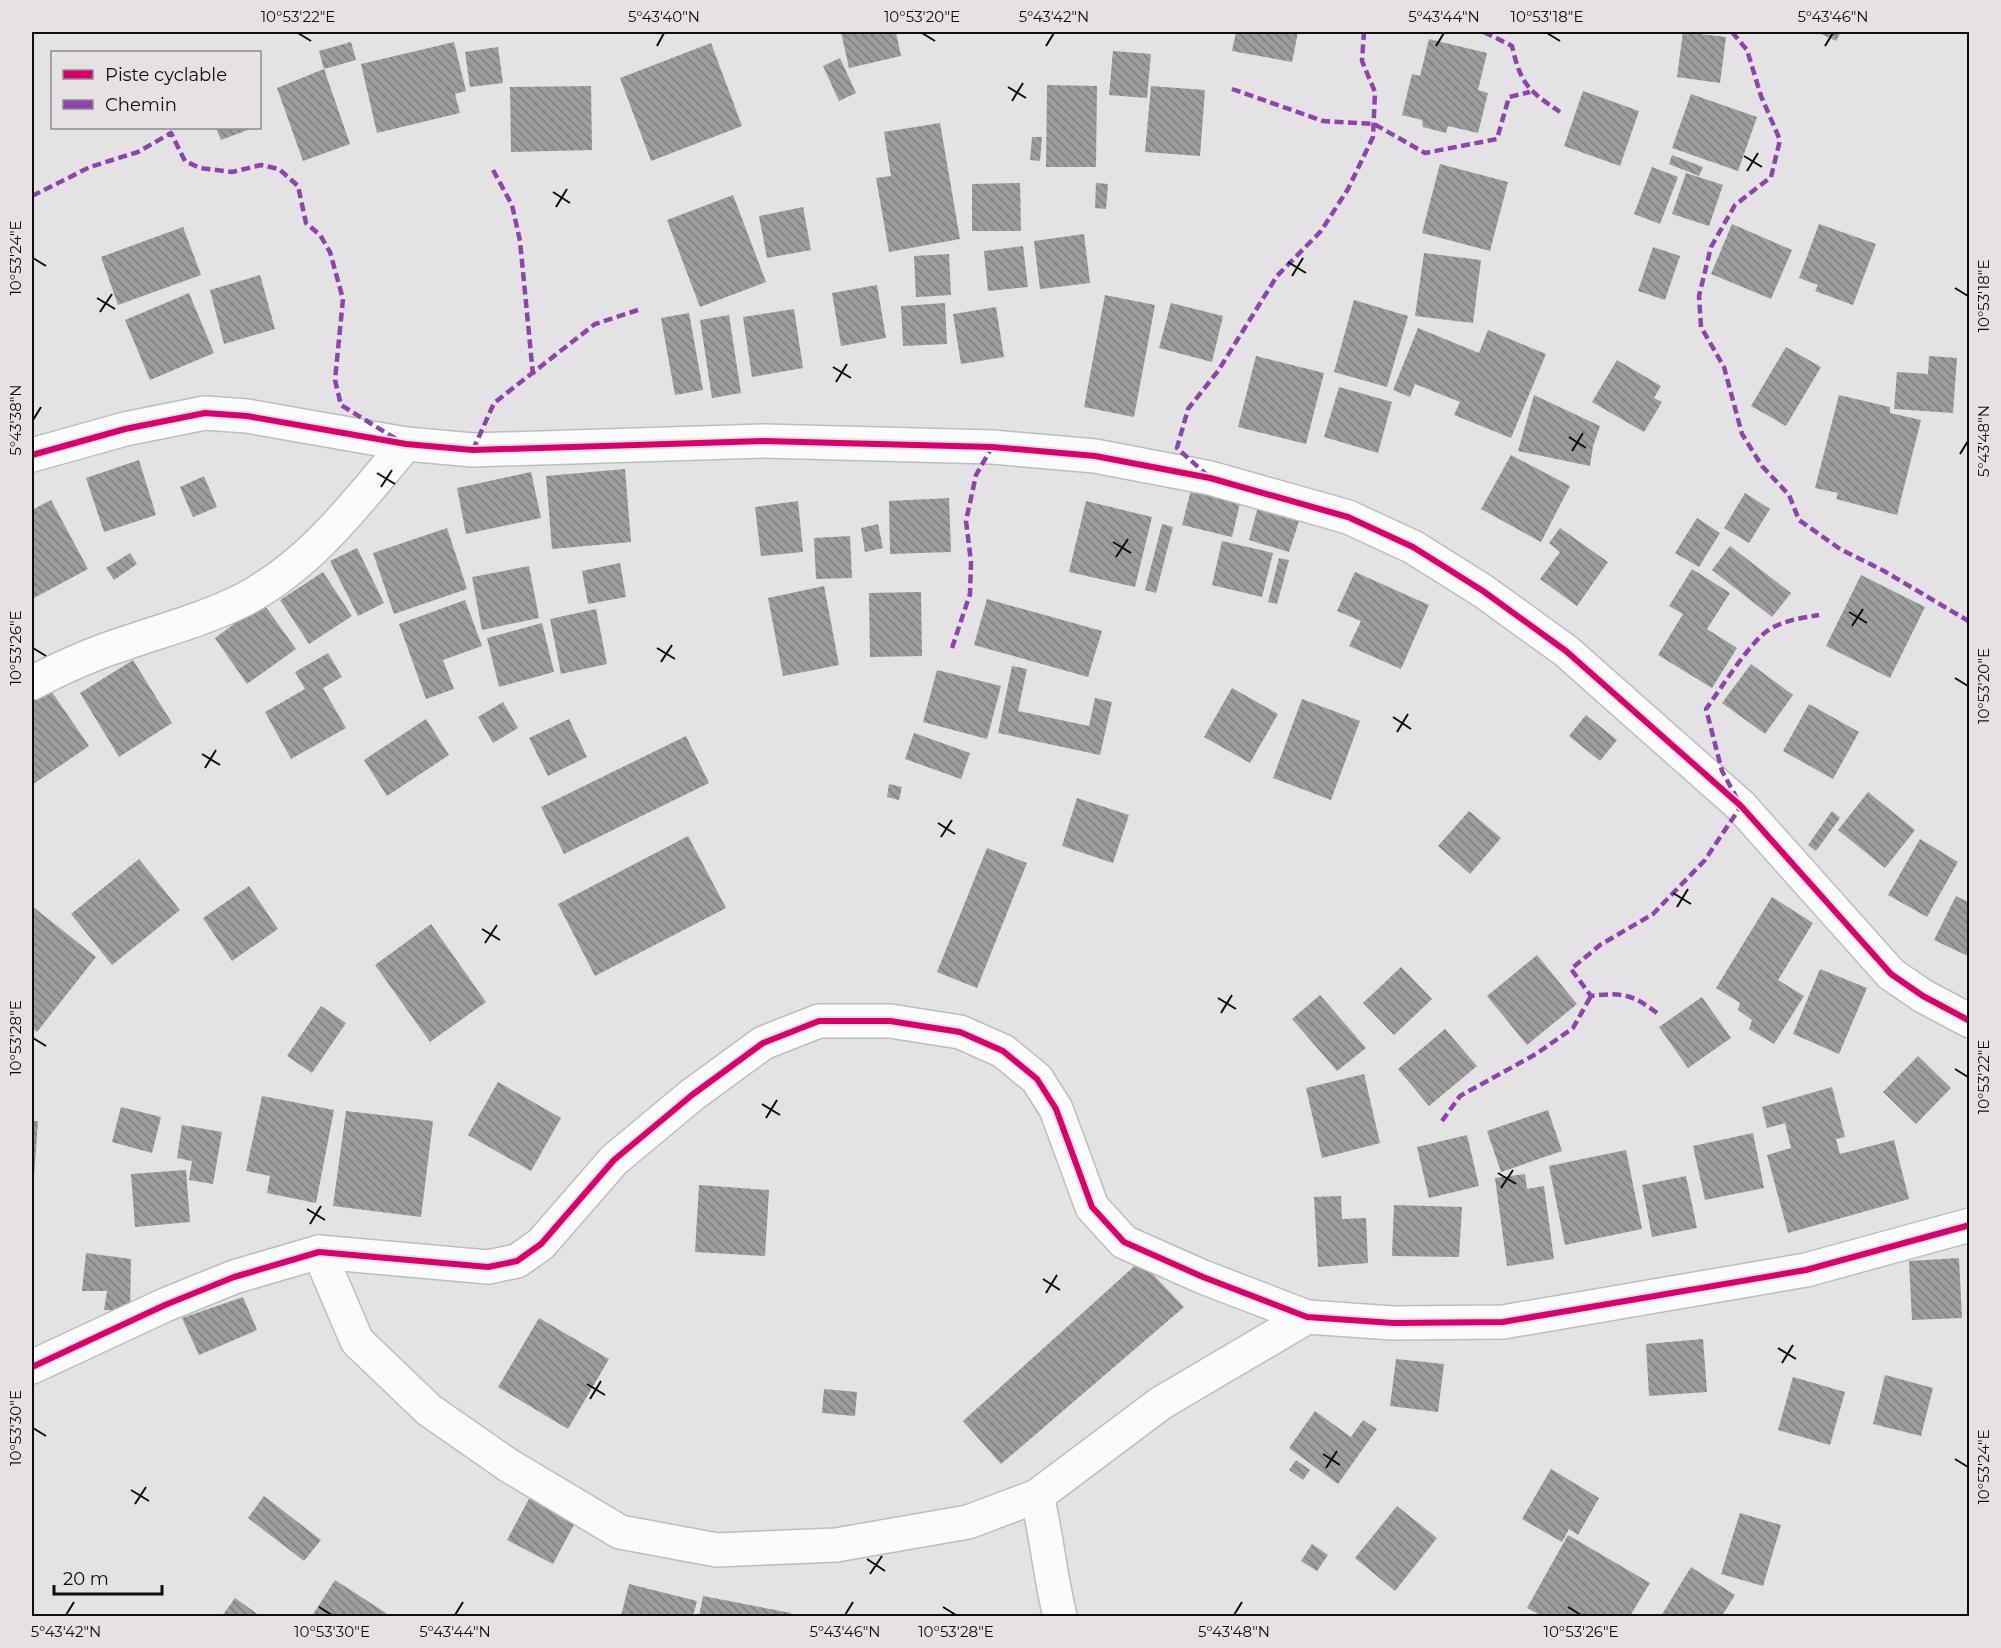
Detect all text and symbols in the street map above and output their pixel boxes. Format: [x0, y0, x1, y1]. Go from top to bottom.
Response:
text: 10°53'22"E [261, 7, 335, 26]
text: 5°43'40"N [628, 7, 700, 26]
text: 10°53'20"E [884, 7, 960, 26]
text: 5°43'42"N [1019, 7, 1089, 26]
text: 5°43'44"N [1408, 7, 1480, 26]
text: 10°53'18"E [1511, 7, 1583, 26]
text: 5°43'46"N [1797, 7, 1869, 26]
legend [51, 51, 261, 129]
text: Piste cyclable [105, 64, 227, 86]
text: Chemin [105, 94, 177, 116]
text: 10°53'24"E [6, 220, 25, 296]
text: 10°53'18"E [1974, 260, 1993, 332]
text: 5°43'38"N [6, 384, 25, 456]
text: 5°43'48"N [1974, 405, 1993, 477]
text: 10°53'26"E [6, 610, 25, 686]
text: 10°53'20"E [1974, 648, 1993, 724]
text: 10°53'28"E [6, 1000, 25, 1076]
text: 10°53'22"E [1974, 1040, 1993, 1114]
text: 10°53'30"E [6, 1390, 25, 1466]
text: 10°53'24"E [1974, 1429, 1993, 1505]
scale bar [54, 1558, 162, 1596]
text: 20 m [63, 1568, 109, 1590]
text: 5°43'42"N [31, 1622, 101, 1641]
text: 10°53'30"E [294, 1622, 370, 1641]
text: 5°43'44"N [419, 1622, 491, 1641]
text: 5°43'46"N [809, 1622, 881, 1641]
text: 10°53'28"E [918, 1622, 994, 1641]
text: 5°43'48"N [1198, 1622, 1270, 1641]
text: 10°53'26"E [1543, 1622, 1619, 1641]

